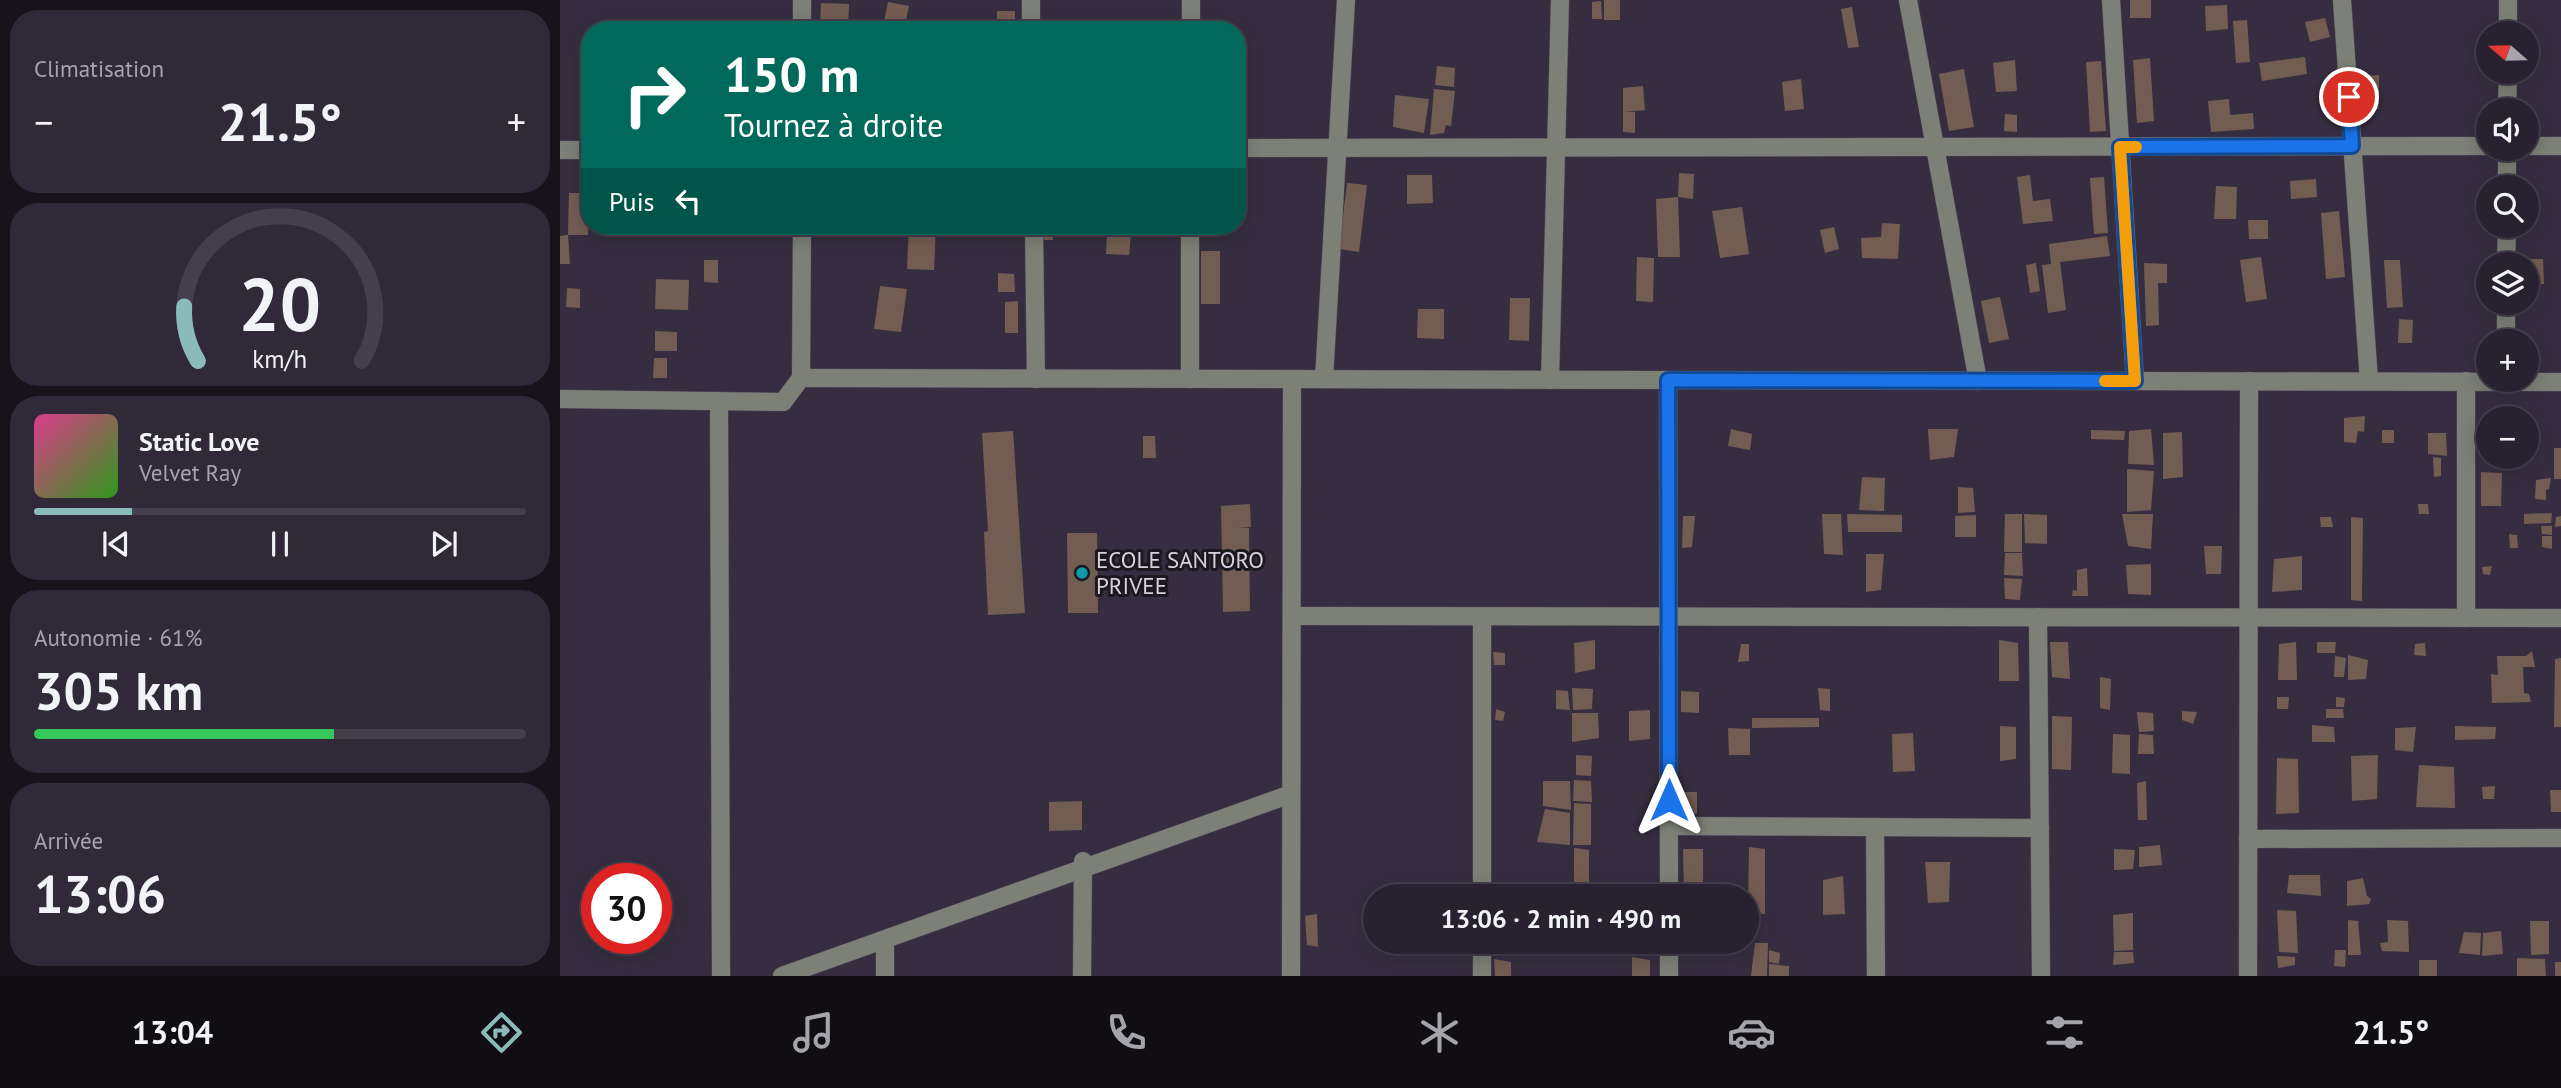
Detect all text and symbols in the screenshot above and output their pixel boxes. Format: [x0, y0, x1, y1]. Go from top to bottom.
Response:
north arrow [2476, 21, 2539, 84]
map controls [2476, 21, 2539, 469]
text: 150 m [724, 42, 859, 106]
icon: right [609, 49, 700, 140]
text: Climatisation [34, 54, 164, 83]
pin [2319, 67, 2379, 127]
icon: arrive [2330, 78, 2368, 116]
text: 21.5° [218, 88, 342, 155]
text: − [34, 97, 53, 146]
text: + [507, 97, 526, 146]
button: sound [2476, 98, 2539, 161]
text: Tournez à droite [724, 104, 943, 146]
button: search [2476, 175, 2539, 238]
icon: left [669, 182, 707, 220]
text: Puis [609, 185, 655, 218]
button: layers [2476, 252, 2539, 315]
text: 20 [239, 257, 321, 351]
button: + [2476, 329, 2539, 392]
text: km/h [253, 343, 307, 375]
button: − [2476, 406, 2539, 469]
text: Static Love [139, 425, 260, 458]
text: Velvet Ray [139, 458, 241, 487]
icon: previous [97, 525, 135, 563]
icon: pause [261, 525, 299, 563]
icon: next [425, 525, 463, 563]
place label: ECOLE SANTORO PRIVEE [1096, 545, 1264, 600]
marker: ECOLE SANTORO PRIVEE [1074, 565, 1090, 581]
text: Autonomie · 61% [34, 623, 202, 652]
text: 305 km [34, 657, 203, 724]
position arrow [1632, 763, 1706, 837]
text: Arrivée [34, 826, 103, 855]
text: 13:06 [34, 860, 166, 927]
speed limit sign: 30 [581, 863, 672, 954]
text: 13:06 · 2 min · 490 m [1441, 902, 1681, 935]
icon: directions [477, 1008, 526, 1057]
icon: music [789, 1008, 838, 1057]
icon: phone [1102, 1008, 1151, 1057]
icon: climate [1415, 1008, 1464, 1057]
icon: car [1727, 1008, 1776, 1057]
icon: filters [2040, 1008, 2089, 1057]
text: 13:04 [132, 1011, 213, 1053]
text: 21.5° [2353, 1011, 2429, 1053]

